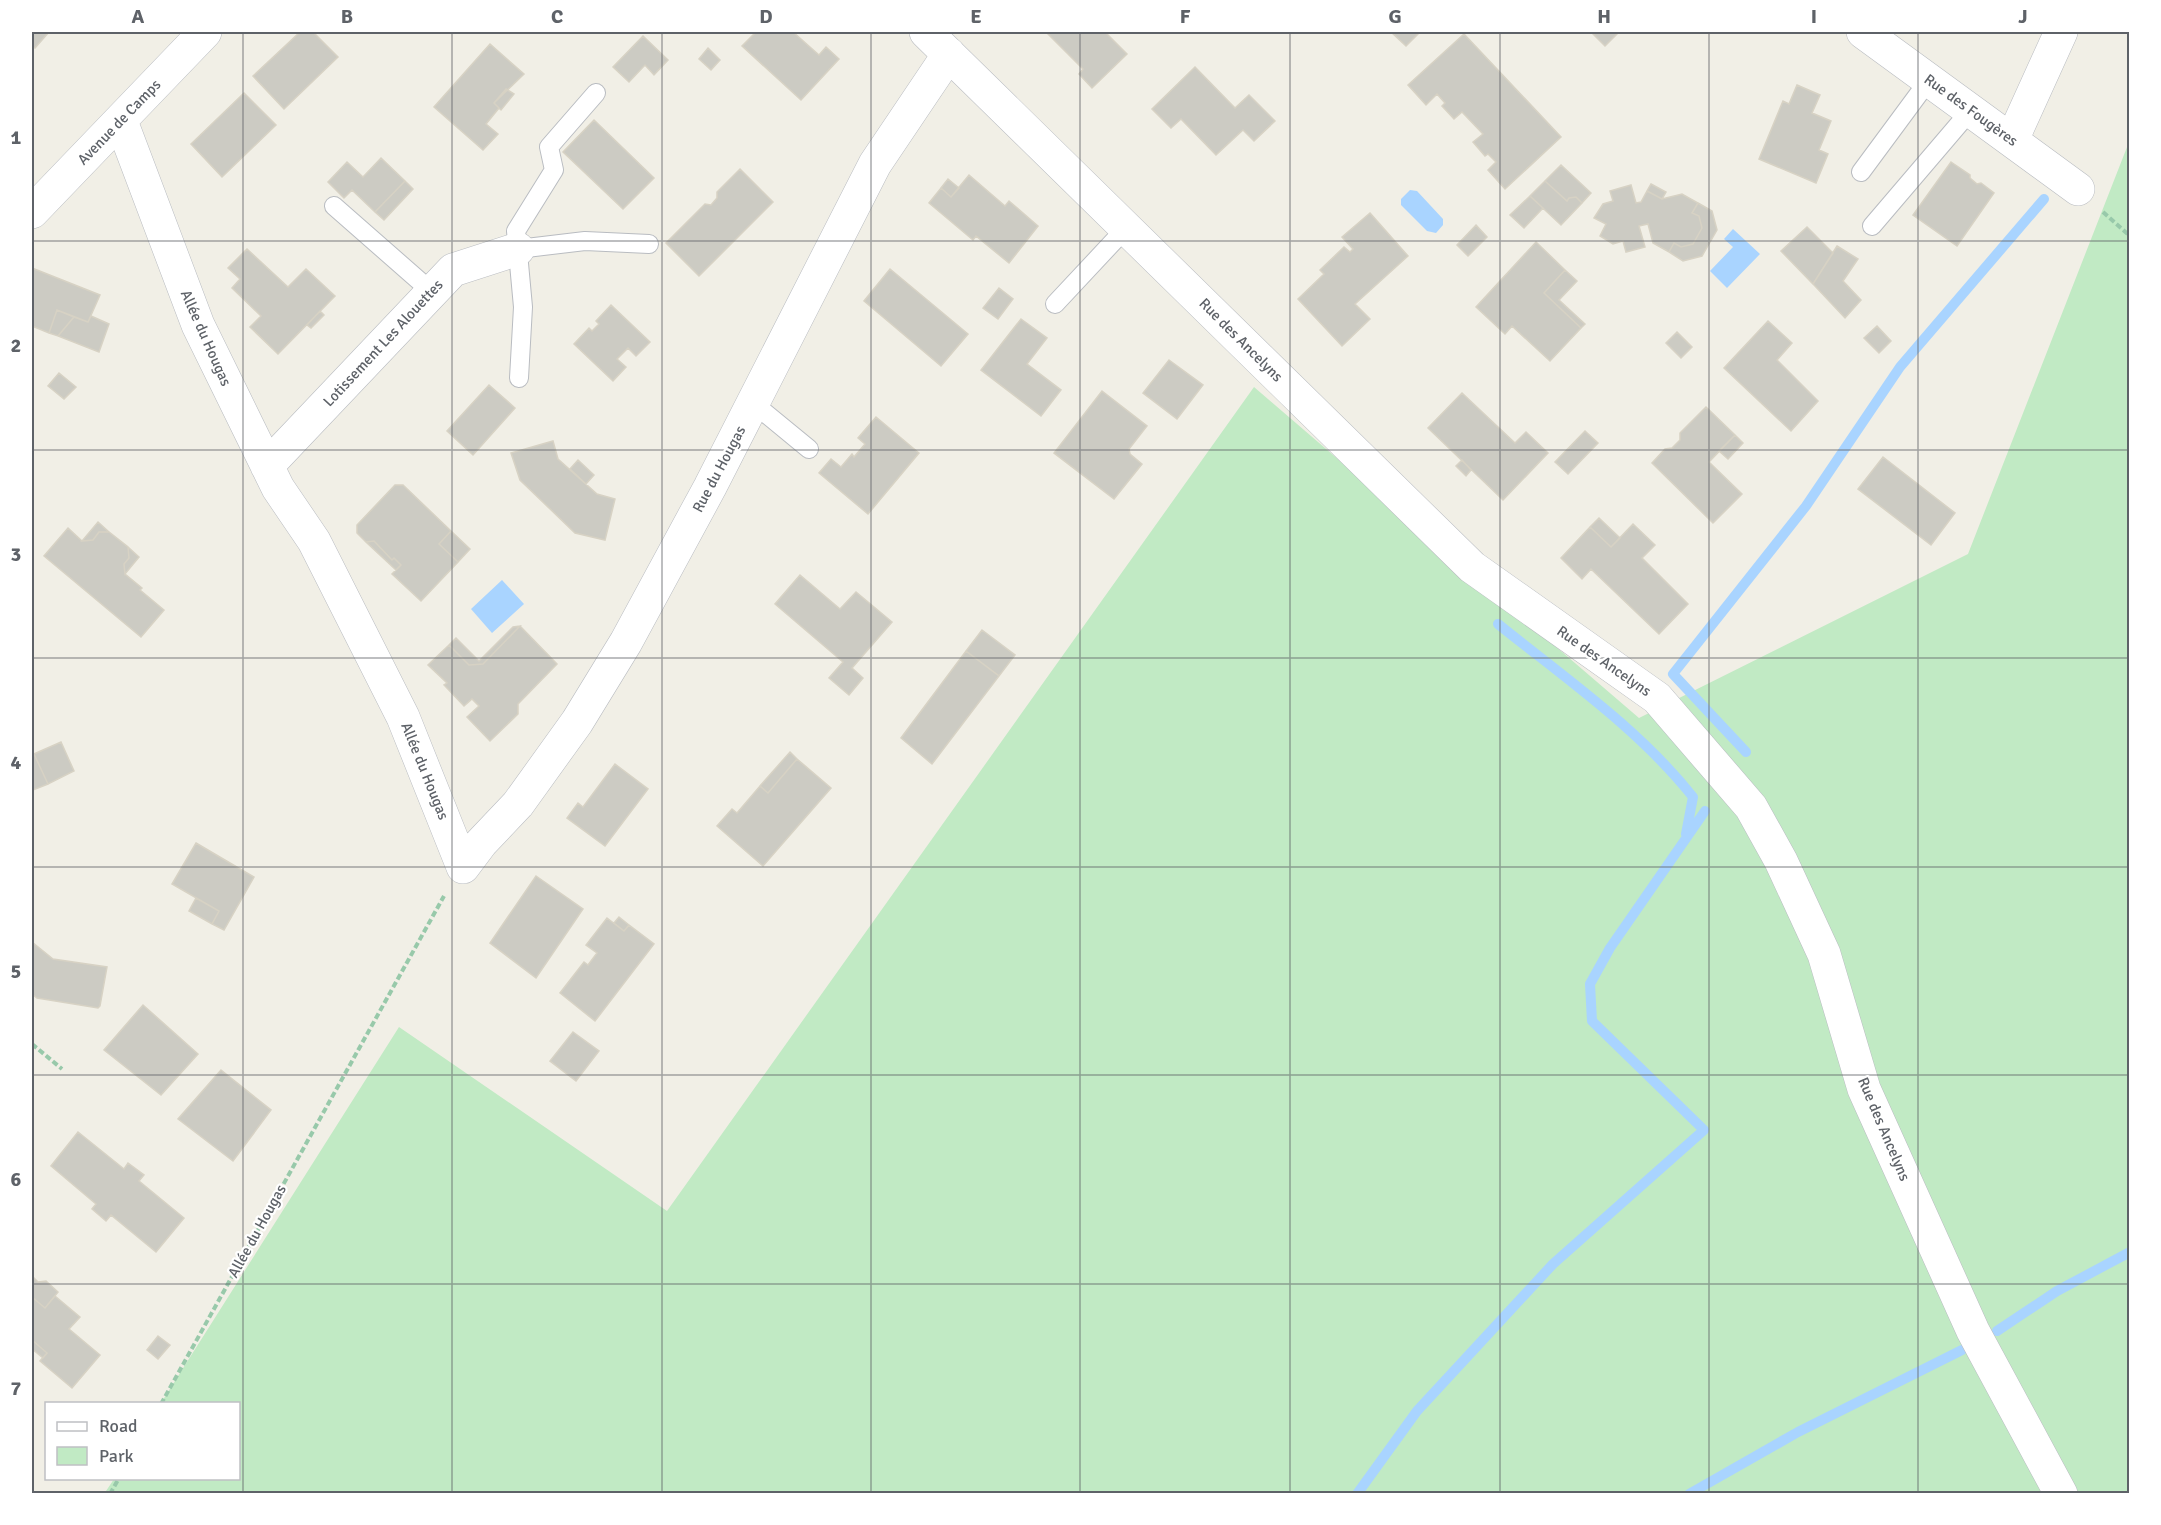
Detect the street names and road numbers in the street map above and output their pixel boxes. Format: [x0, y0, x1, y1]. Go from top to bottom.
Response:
street label: Rue des Fougères [1921, 70, 2022, 150]
street label: Avenue de Camps [74, 75, 165, 169]
street label: Lotissement Les Alouettes [319, 275, 447, 410]
street label: Allée du Hougas [177, 287, 235, 389]
street label: Rue des Ancelyns [1195, 294, 1287, 386]
street label: Rue du Hougas [689, 422, 750, 515]
street label: Rue des Ancelyns [1553, 622, 1655, 700]
street label: Allée du Hougas [397, 720, 453, 823]
street label: Rue des Ancelyns [1854, 1074, 1914, 1184]
street label: Allée du Hougas [224, 1181, 290, 1281]

